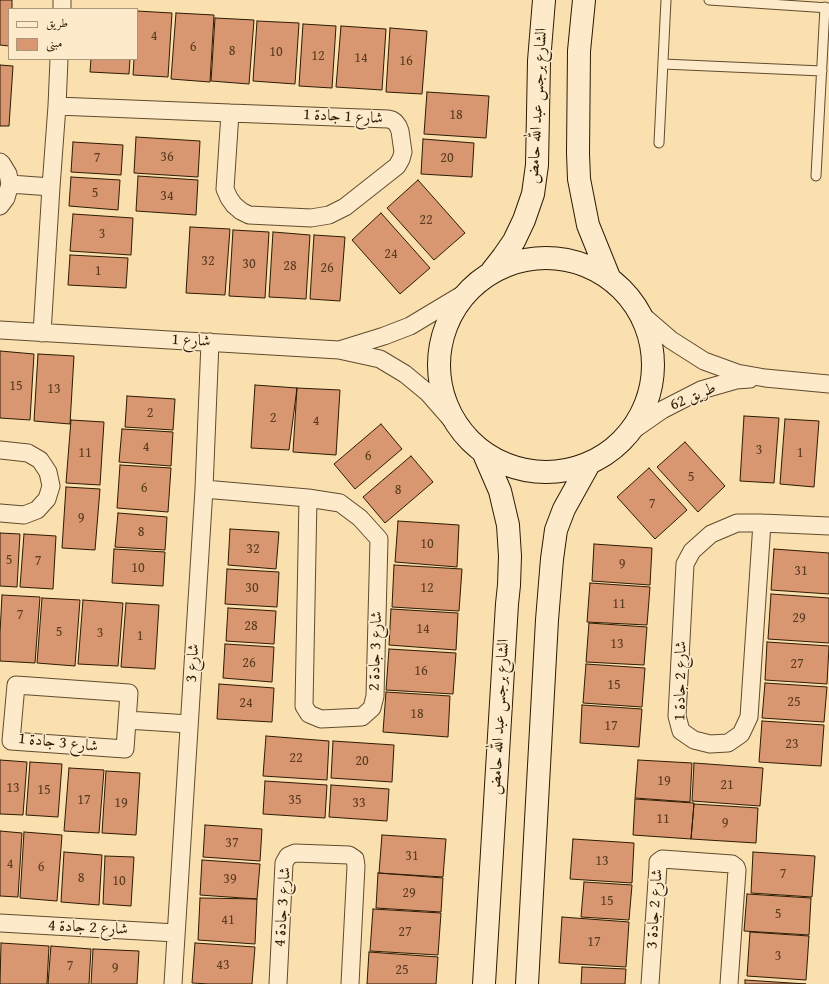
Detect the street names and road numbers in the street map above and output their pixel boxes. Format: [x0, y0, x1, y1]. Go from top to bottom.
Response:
street label: الشارع برجس عبد الله حامض [524, 27, 552, 185]
street label: شارع 1 جادة 1 [302, 105, 384, 129]
street label: شارع 1 [171, 330, 211, 352]
street label: طريق 62 [667, 379, 719, 415]
street label: شارع 3 جادة 2 [365, 611, 387, 691]
street label: الشارع برجس عبد الله حامض [486, 638, 514, 796]
street label: شارع 2 جادة 1 [671, 641, 691, 721]
street label: شارع 3 [182, 643, 204, 683]
street label: شارع 3 جادة 1 [17, 729, 99, 757]
street label: شارع 3 جادة 4 [271, 866, 295, 948]
street label: شارع 2 جادة 3 [643, 868, 667, 950]
street label: شارع 2 جادة 4 [47, 916, 129, 940]

